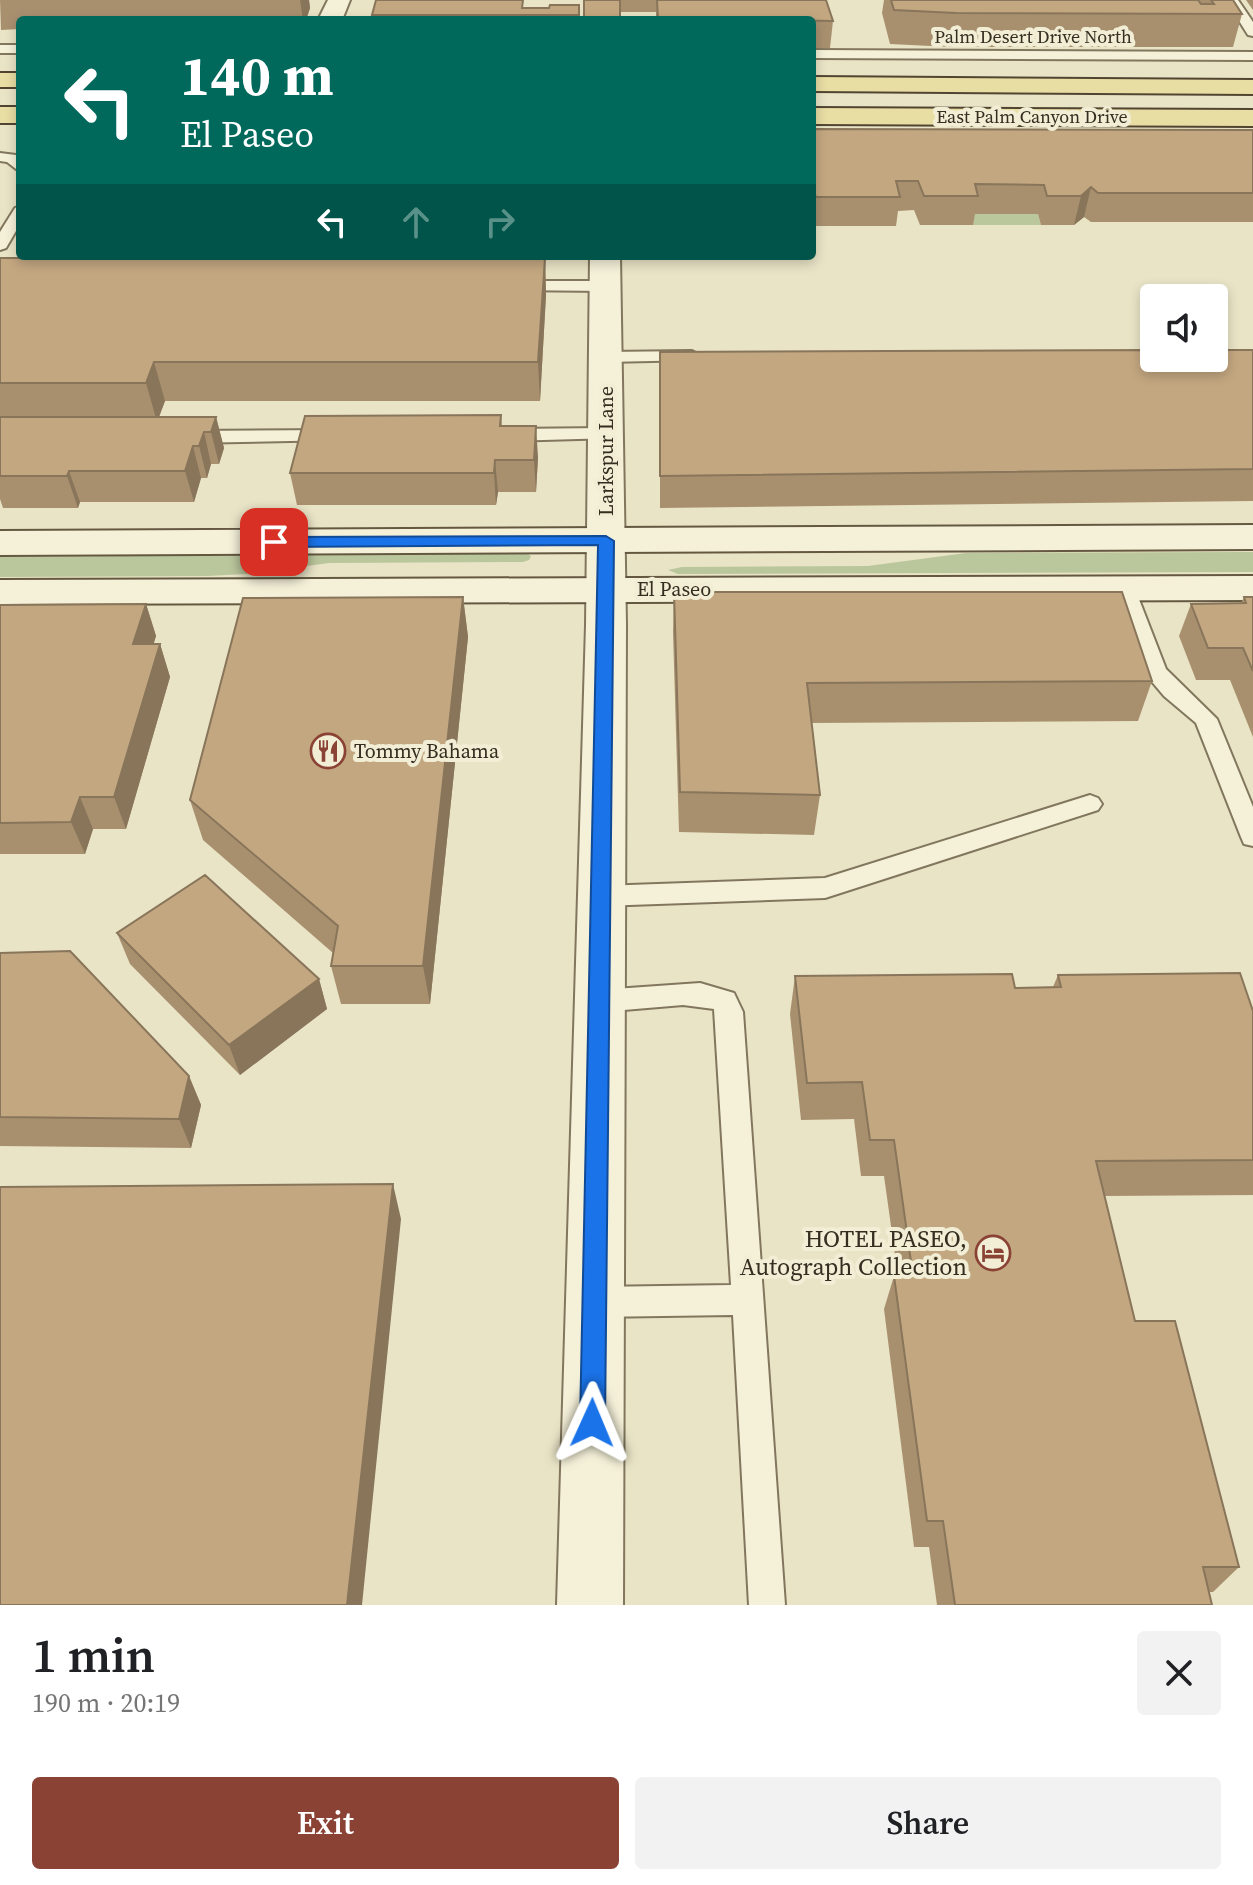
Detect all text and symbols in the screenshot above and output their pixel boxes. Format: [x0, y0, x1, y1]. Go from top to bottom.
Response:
street label: Palm Desert Drive North [934, 24, 1132, 49]
text: 140 m [180, 37, 334, 114]
icon: left [48, 48, 152, 152]
street label: East Palm Canyon Drive [936, 104, 1128, 129]
text: El Paseo [180, 110, 314, 159]
icon: left [310, 200, 354, 244]
icon: ahead [394, 200, 438, 244]
icon: right [478, 200, 522, 244]
map controls [1140, 284, 1228, 372]
button: sound [1140, 284, 1228, 372]
street label: Larkspur Lane [592, 386, 620, 516]
pin [240, 508, 308, 576]
icon: arrive [252, 520, 296, 564]
street label: El Paseo [637, 575, 711, 603]
restaurant icon: Tommy Bahama [309, 732, 347, 770]
place label: Tommy Bahama [354, 737, 500, 765]
place label: HOTEL PASEO, Autograph Collection [740, 1222, 967, 1283]
hotel icon: HOTEL PASEO, Autograph Collection [974, 1234, 1012, 1272]
position arrow [550, 1381, 634, 1465]
text: 1 min [32, 1622, 155, 1688]
button: close [1137, 1631, 1221, 1715]
text: 190 m · 20:19 [32, 1685, 180, 1721]
button: Exit [32, 1777, 619, 1869]
button: Share [635, 1777, 1221, 1869]

